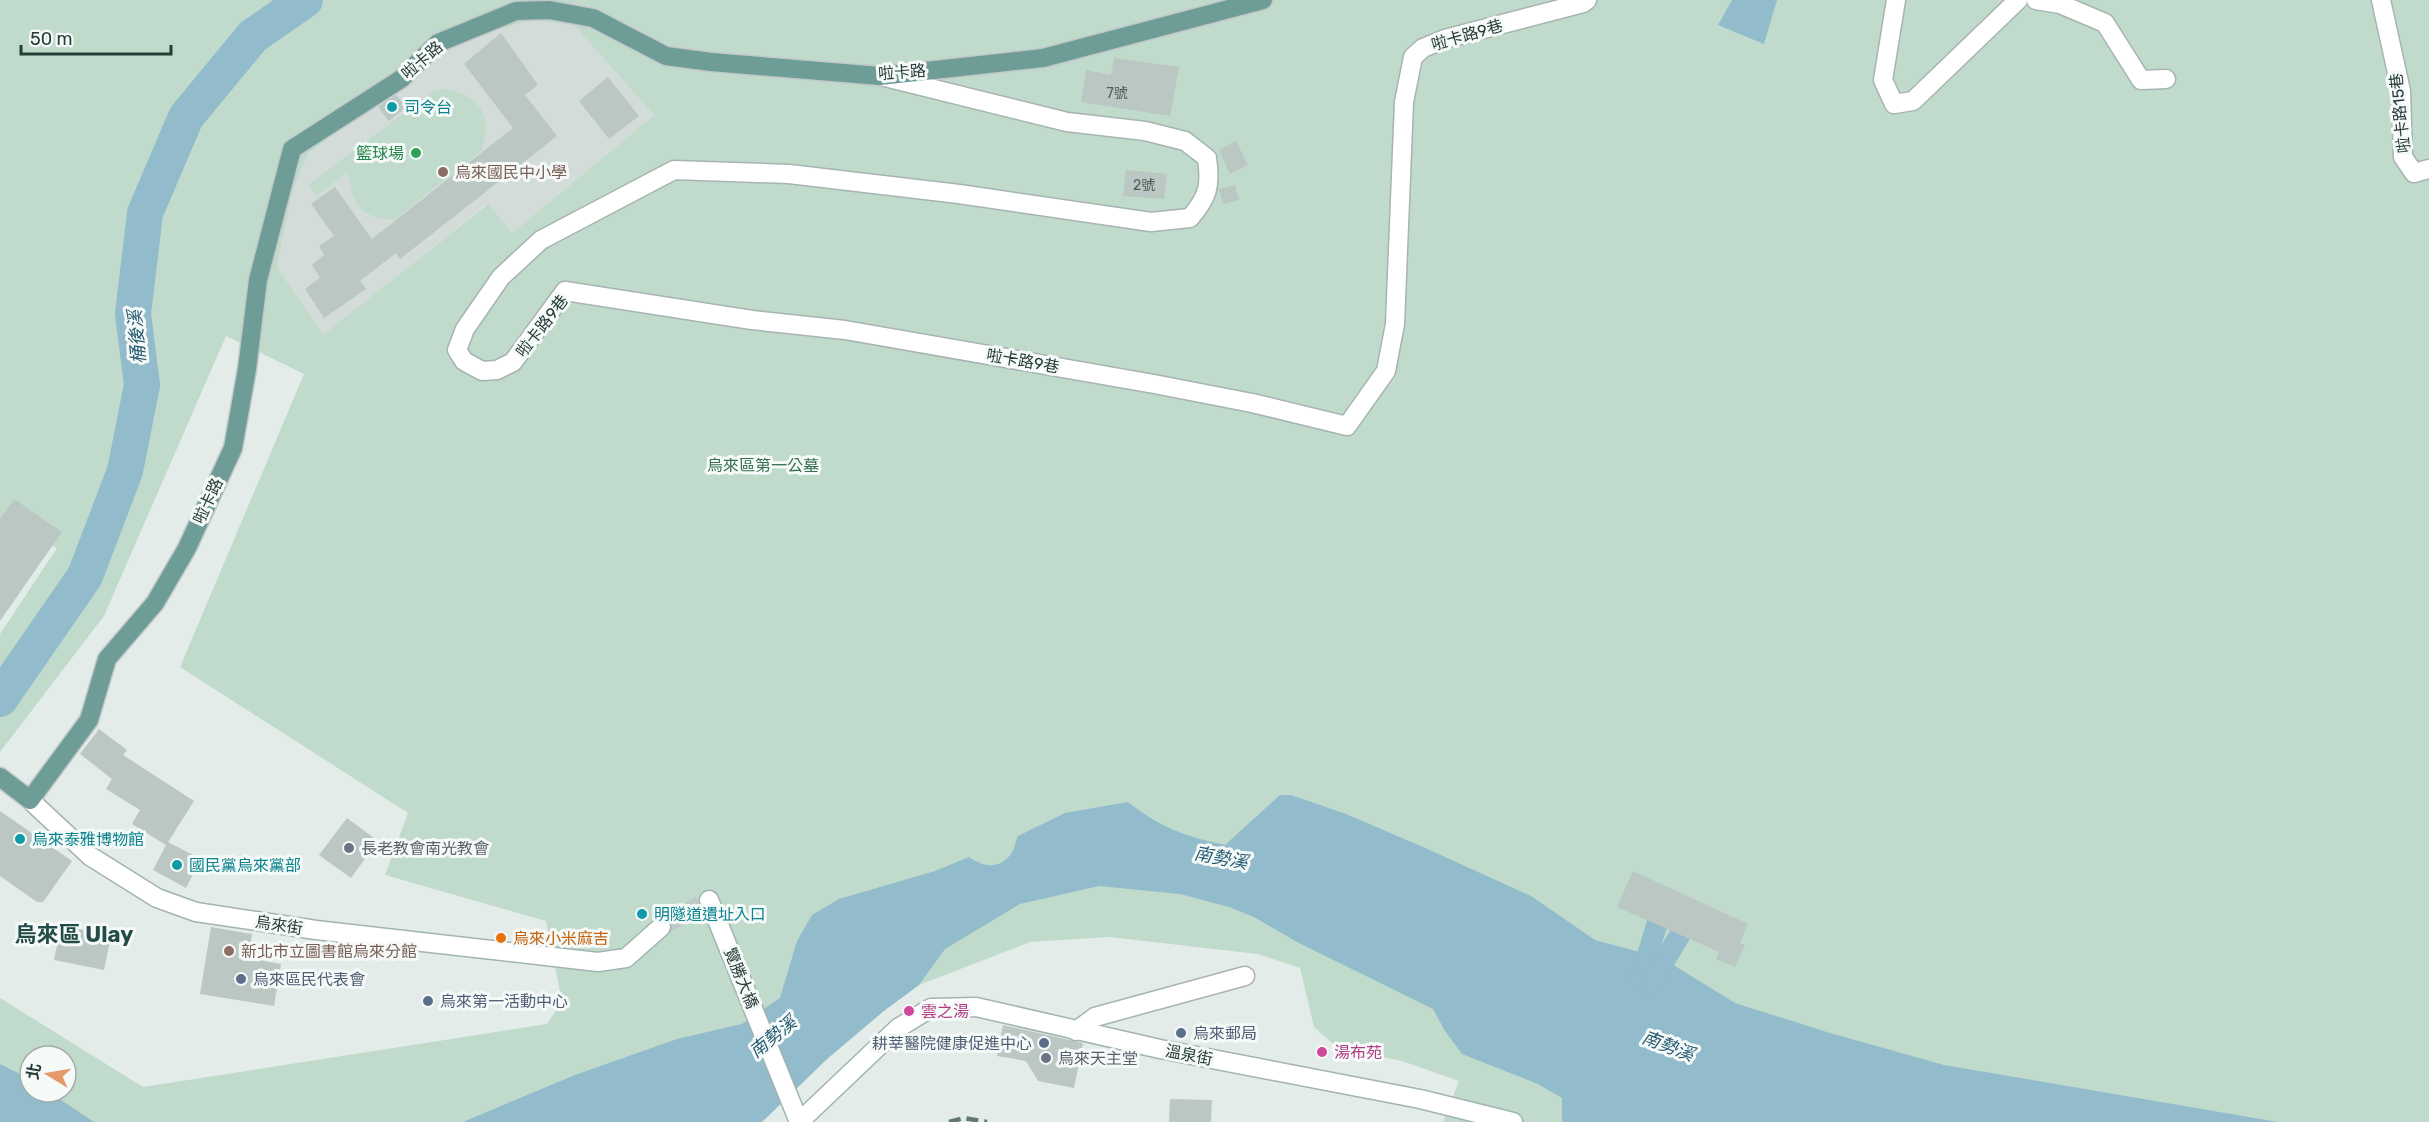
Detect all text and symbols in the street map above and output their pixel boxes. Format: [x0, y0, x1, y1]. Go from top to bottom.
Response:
street label: 啦卡路9巷 [1429, 16, 1505, 54]
scale bar [21, 18, 171, 56]
text: 50 m [30, 28, 73, 50]
street label: 啦卡路 [398, 37, 446, 83]
street label: 啦卡路 [877, 61, 927, 83]
street label: 啦卡路15巷 [2386, 72, 2414, 154]
house number: 7號 [1106, 85, 1128, 102]
place label: 司令台 [404, 98, 452, 117]
marker: 司令台 [385, 100, 399, 114]
place label: 籃球場 [356, 144, 404, 163]
marker: 籃球場 [409, 146, 423, 160]
place label: 烏來國民中小學 [455, 163, 567, 182]
marker: 烏來國民中小學 [436, 165, 450, 179]
house number: 2號 [1133, 177, 1155, 194]
street label: 啦卡路9巷 [512, 291, 572, 361]
water label: 桶後溪 [123, 306, 150, 365]
street label: 啦卡路9巷 [985, 345, 1061, 377]
park label: 烏來區第一公墓 [707, 456, 819, 475]
street label: 啦卡路 [189, 475, 227, 527]
place label: 烏來泰雅博物館 [32, 830, 144, 849]
marker: 烏來泰雅博物館 [13, 832, 27, 846]
place label: 長老教會南光教會 [361, 839, 489, 858]
marker: 長老教會南光教會 [342, 841, 356, 855]
water label: 南勢溪 [1192, 842, 1253, 875]
place label: 國民黨烏來黨部 [189, 856, 301, 875]
marker: 國民黨烏來黨部 [170, 858, 184, 872]
place label: 明隧道遺址入口 [654, 905, 766, 924]
marker: 明隧道遺址入口 [635, 907, 649, 921]
street label: 烏來街 [254, 912, 304, 938]
district label: 烏來區 Ulay [15, 921, 133, 948]
place label: 烏來小米麻吉 [513, 929, 609, 948]
marker: 烏來小米麻吉 [494, 931, 508, 945]
place label: 新北市立圖書館烏來分館 [241, 942, 417, 961]
marker: 新北市立圖書館烏來分館 [222, 944, 236, 958]
street label: 覽勝大橋 [720, 945, 762, 1011]
place label: 烏來區民代表會 [253, 970, 365, 989]
marker: 烏來區民代表會 [234, 972, 248, 986]
place label: 烏來第一活動中心 [440, 992, 568, 1011]
marker: 烏來第一活動中心 [421, 994, 435, 1008]
place label: 雲之湯 [921, 1002, 969, 1021]
marker: 雲之湯 [902, 1004, 916, 1018]
water label: 南勢溪 [745, 1010, 803, 1063]
place label: 烏來郵局 [1193, 1024, 1257, 1043]
marker: 烏來郵局 [1174, 1026, 1188, 1040]
water label: 南勢溪 [1639, 1026, 1700, 1067]
place label: 耕莘醫院健康促進中心 [872, 1034, 1032, 1053]
marker: 耕莘醫院健康促進中心 [1037, 1036, 1051, 1050]
street label: 溫泉街 [1164, 1041, 1214, 1069]
place label: 湯布苑 [1334, 1043, 1382, 1062]
north arrow [18, 1044, 78, 1104]
marker: 湯布苑 [1315, 1045, 1329, 1059]
place label: 烏來天主堂 [1058, 1049, 1138, 1068]
marker: 烏來天主堂 [1039, 1051, 1053, 1065]
text: 北 [23, 1062, 45, 1081]

